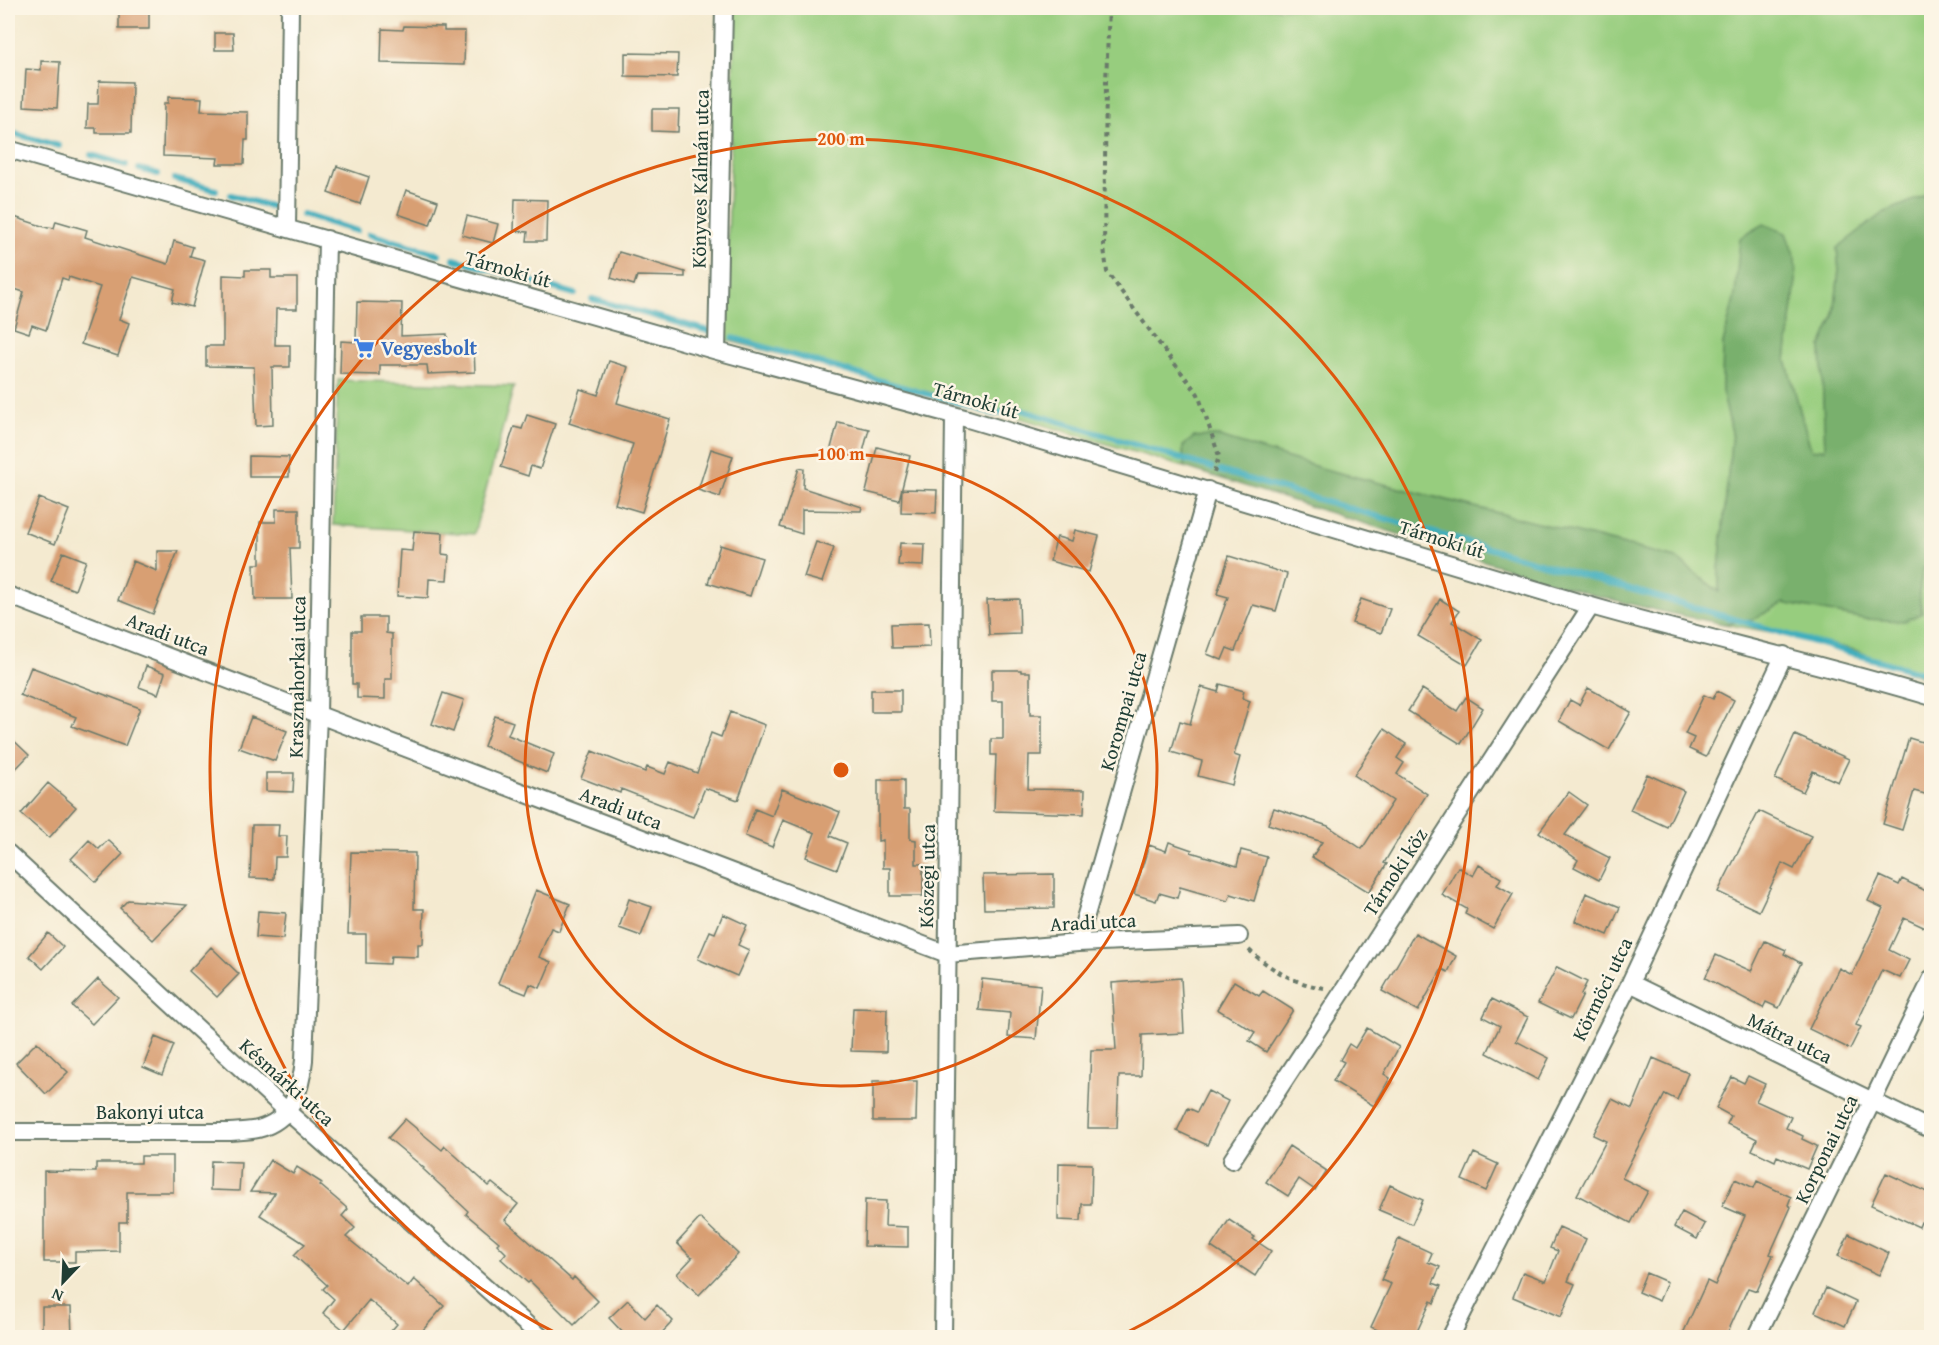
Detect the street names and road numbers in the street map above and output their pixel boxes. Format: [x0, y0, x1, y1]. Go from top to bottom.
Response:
street label: Könyves Kálmán utca [683, 89, 716, 269]
street label: Tárnoki út [462, 242, 555, 295]
street label: Tárnoki út [930, 373, 1023, 426]
street label: Tárnoki út [1396, 512, 1489, 565]
street label: Krasznahorkai utca [281, 595, 312, 758]
street label: Aradi utca [123, 604, 214, 663]
street label: Korompai utca [1092, 647, 1154, 774]
street label: Aradi utca [576, 778, 667, 837]
street label: Tárnoki köz [1355, 822, 1434, 921]
street label: Kőszegi utca [911, 823, 942, 928]
street label: Aradi utca [1049, 905, 1137, 938]
street label: Körmöci utca [1564, 932, 1639, 1045]
street label: Mátra utca [1743, 1005, 1838, 1071]
street label: Késmárki utca [233, 1031, 342, 1133]
street label: Korponai utca [1787, 1089, 1865, 1208]
street label: Bakonyi utca [96, 1097, 205, 1126]

